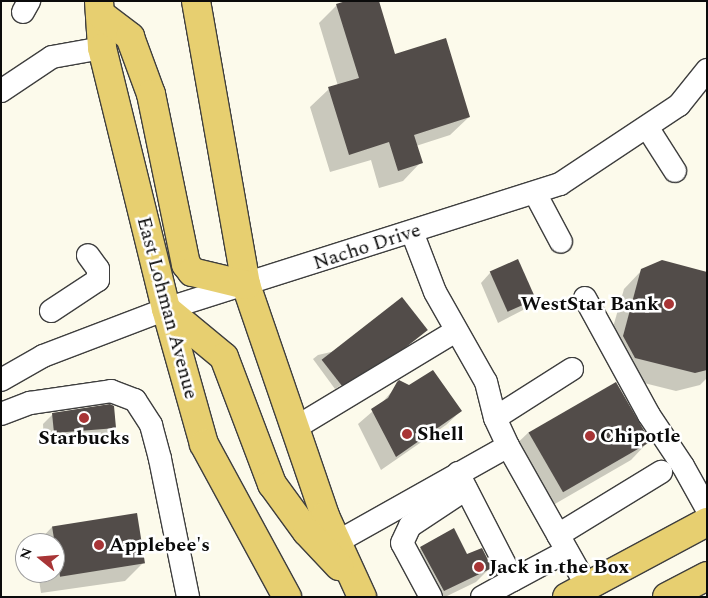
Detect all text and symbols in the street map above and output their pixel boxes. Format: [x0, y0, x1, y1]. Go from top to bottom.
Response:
street label: East Lohman Avenue [131, 214, 203, 402]
street label: Nacho Drive [310, 218, 424, 276]
place label: WestStar Bank [520, 292, 659, 316]
marker: WestStar Bank [663, 298, 675, 310]
marker: Starbucks [78, 412, 90, 424]
place label: Shell [417, 422, 464, 446]
place label: Chipotle [600, 424, 680, 448]
place label: Starbucks [38, 426, 130, 450]
marker: Shell [401, 428, 413, 440]
marker: Chipotle [584, 430, 596, 442]
north arrow [15, 533, 65, 583]
place label: Applebee's [109, 533, 210, 557]
marker: Applebee's [93, 539, 105, 551]
text: N [14, 545, 38, 562]
place label: Jack in the Box [489, 555, 629, 579]
marker: Jack in the Box [473, 561, 485, 573]

